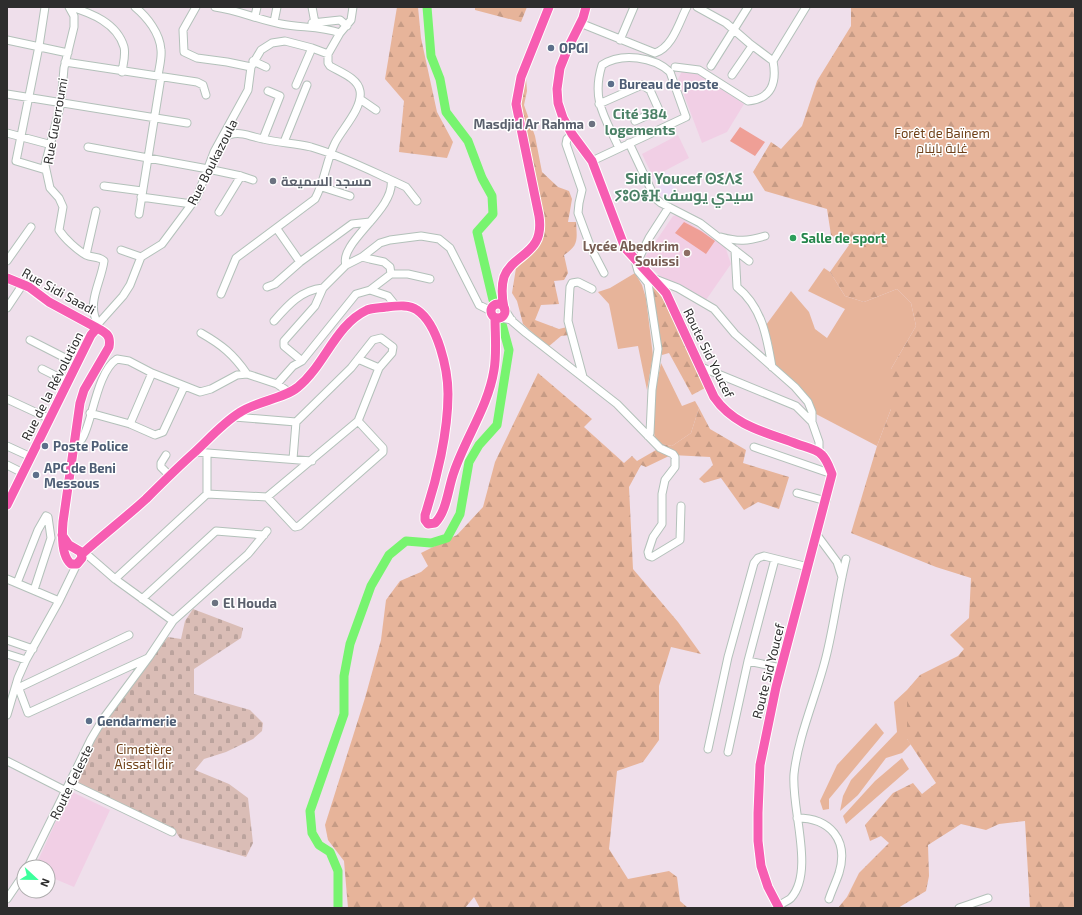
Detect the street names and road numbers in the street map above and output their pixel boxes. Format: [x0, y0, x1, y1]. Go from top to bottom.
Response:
street label: Rue Guerroumi [40, 77, 70, 165]
street label: Rue Boukazoula [183, 116, 241, 208]
street label: Rue Sidi Saadi [19, 264, 99, 318]
street label: Route Sid Youcef [680, 306, 738, 401]
street label: Rue de la Révolution [18, 329, 86, 443]
street label: Route Sid Youcef [748, 621, 788, 720]
street label: Route Celeste [46, 742, 96, 822]

